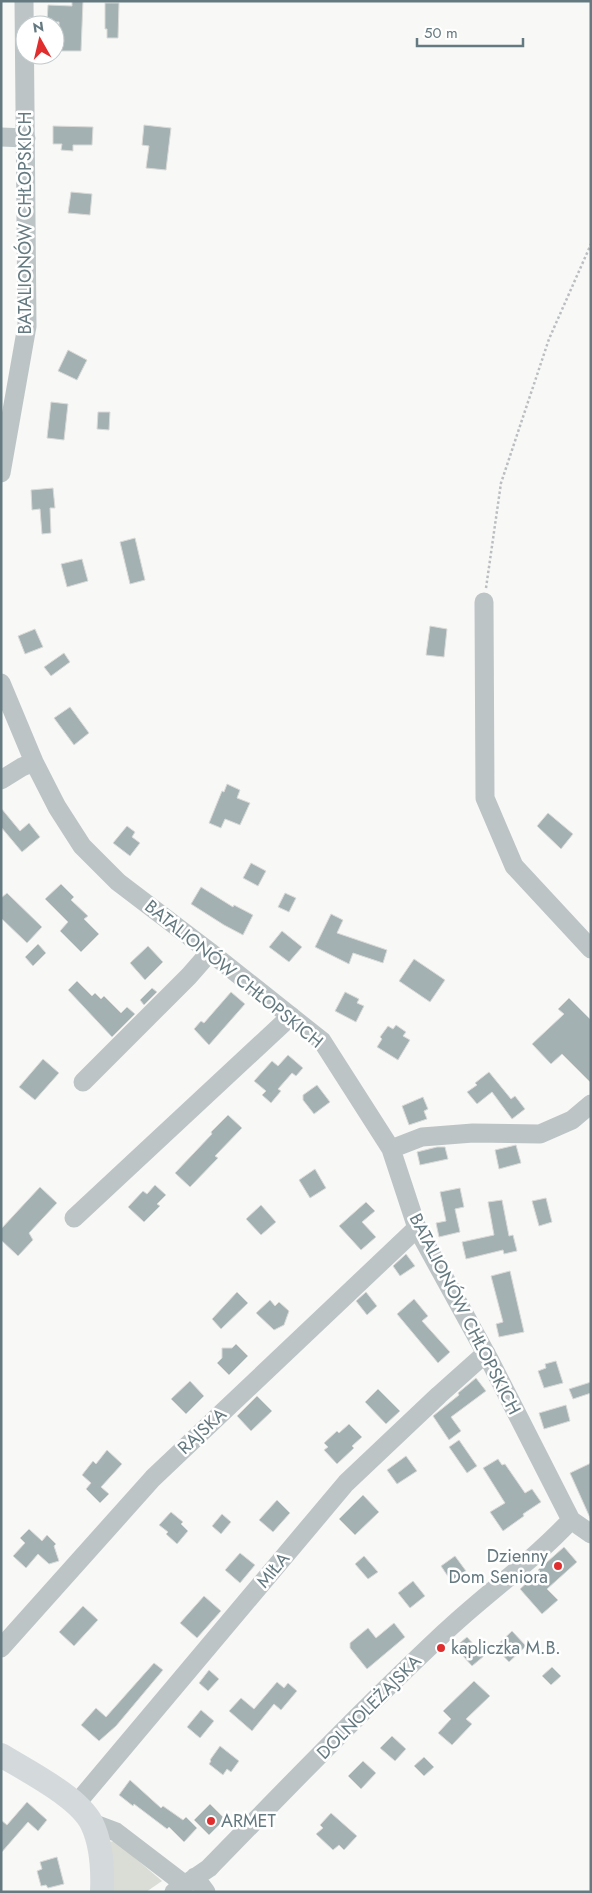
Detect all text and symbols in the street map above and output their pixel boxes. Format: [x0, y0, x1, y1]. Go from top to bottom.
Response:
north arrow [15, 15, 65, 65]
scale bar [417, 15, 523, 47]
text: N [31, 16, 45, 38]
text: 50 m [424, 22, 458, 44]
street label: BATALIONÓW CHŁOPSKICH [12, 112, 38, 334]
street label: BATALIONÓW CHŁOPSKICH [139, 894, 329, 1054]
street label: BATALIONÓW CHŁOPSKICH [403, 1209, 527, 1419]
street label: RAJSKA [172, 1402, 232, 1460]
place label: Dzienny Dom Seniora [449, 1543, 548, 1590]
street label: MIŁA [250, 1546, 296, 1593]
marker: Dzienny Dom Seniora [552, 1560, 564, 1572]
place label: kapliczka M.B. [451, 1635, 561, 1661]
marker: kapliczka M.B. [435, 1642, 447, 1654]
street label: DOLNOLEŻAJSKA [311, 1649, 427, 1765]
place label: ARMET [221, 1808, 276, 1834]
marker: ARMET [205, 1815, 217, 1827]

